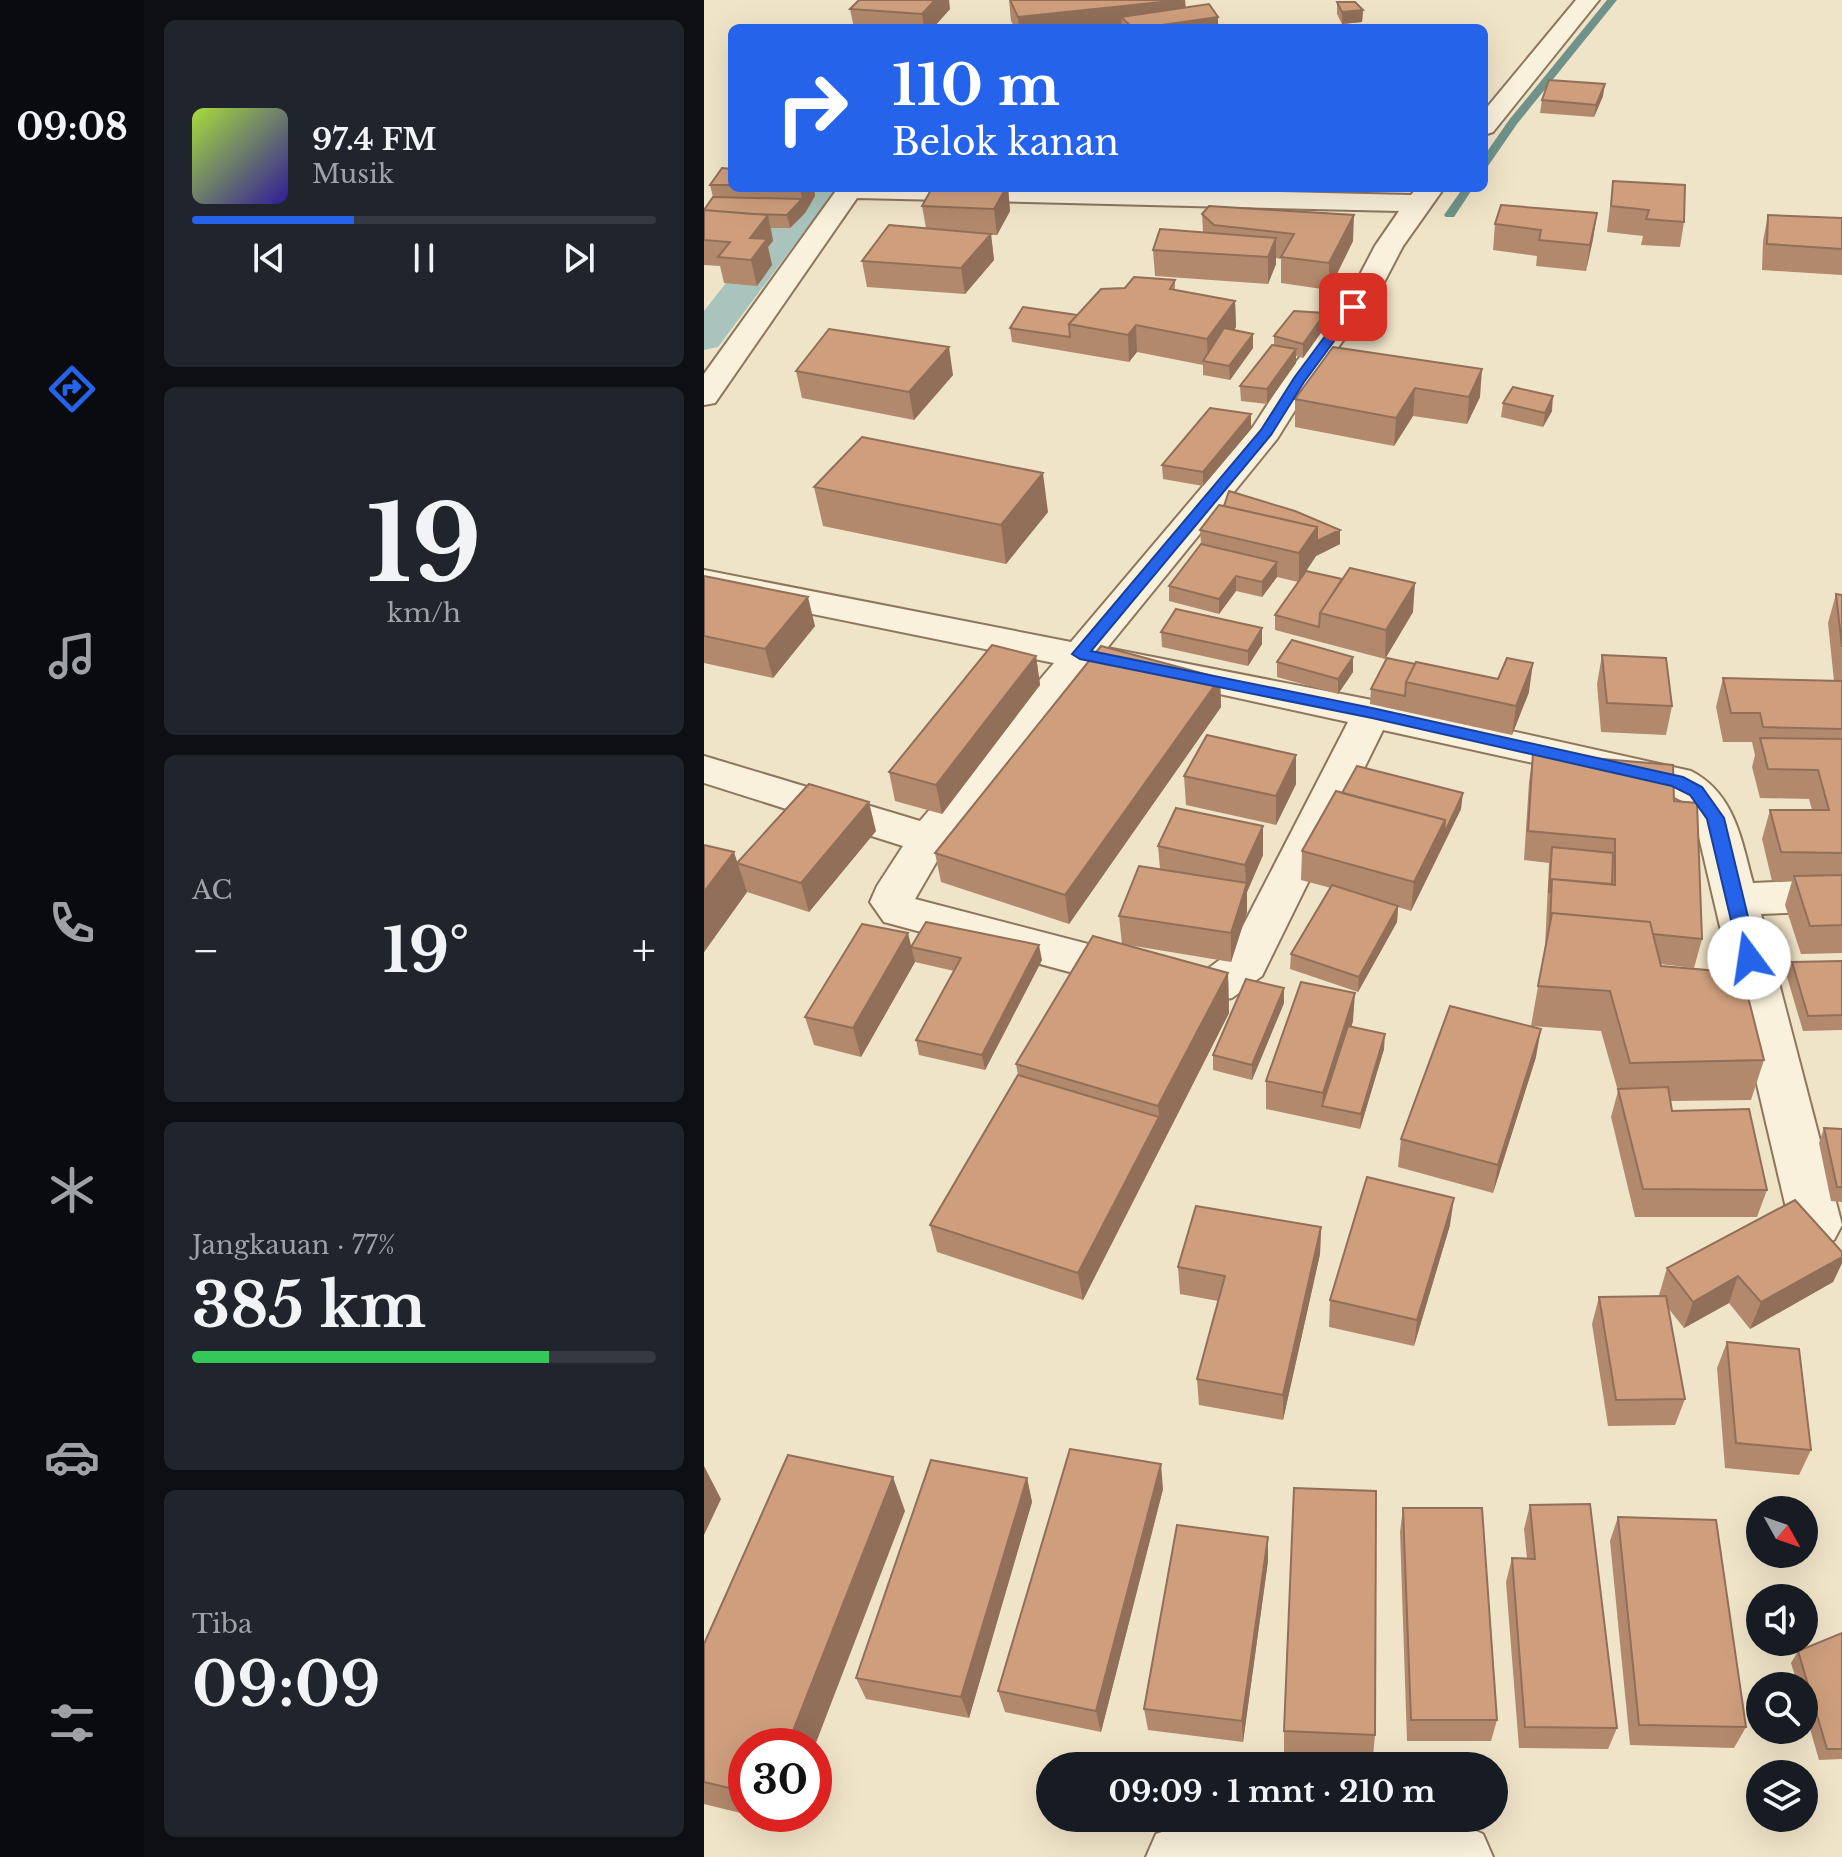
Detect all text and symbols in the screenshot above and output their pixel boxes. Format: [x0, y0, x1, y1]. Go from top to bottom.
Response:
text: 110 m [892, 51, 1060, 120]
icon: right [760, 56, 864, 160]
text: 09:08 [16, 105, 128, 150]
text: Belok kanan [892, 120, 1119, 165]
text: 97.4 FM [312, 121, 437, 158]
text: Musik [312, 158, 394, 190]
icon: previous [247, 236, 291, 280]
icon: pause [402, 236, 446, 280]
icon: next [557, 236, 601, 280]
pin [1319, 273, 1387, 341]
icon: arrive [1331, 285, 1375, 329]
icon: directions [44, 361, 100, 417]
text: 19 [366, 480, 482, 609]
text: km/h [387, 597, 461, 629]
icon: music [44, 628, 100, 684]
text: AC [192, 874, 232, 906]
icon: phone [44, 895, 100, 951]
text: 19° [383, 914, 469, 988]
position arrow [1707, 916, 1791, 1000]
text: − [192, 923, 220, 978]
text: + [632, 923, 656, 978]
icon: climate [44, 1162, 100, 1218]
text: Jangkauan · 77% [192, 1229, 395, 1261]
text: 385 km [192, 1269, 426, 1343]
icon: car [44, 1429, 100, 1485]
north arrow [1746, 1496, 1818, 1568]
map controls [1746, 1496, 1818, 1832]
button: sound [1746, 1584, 1818, 1656]
text: Tiba [192, 1608, 252, 1640]
text: 09:09 [192, 1648, 381, 1722]
button: search [1746, 1672, 1818, 1744]
icon: filters [44, 1695, 100, 1751]
speed limit sign: 30 [728, 1728, 832, 1832]
button: layers [1746, 1760, 1818, 1832]
text: 09:09 · 1 mnt · 210 m [1109, 1773, 1435, 1810]

